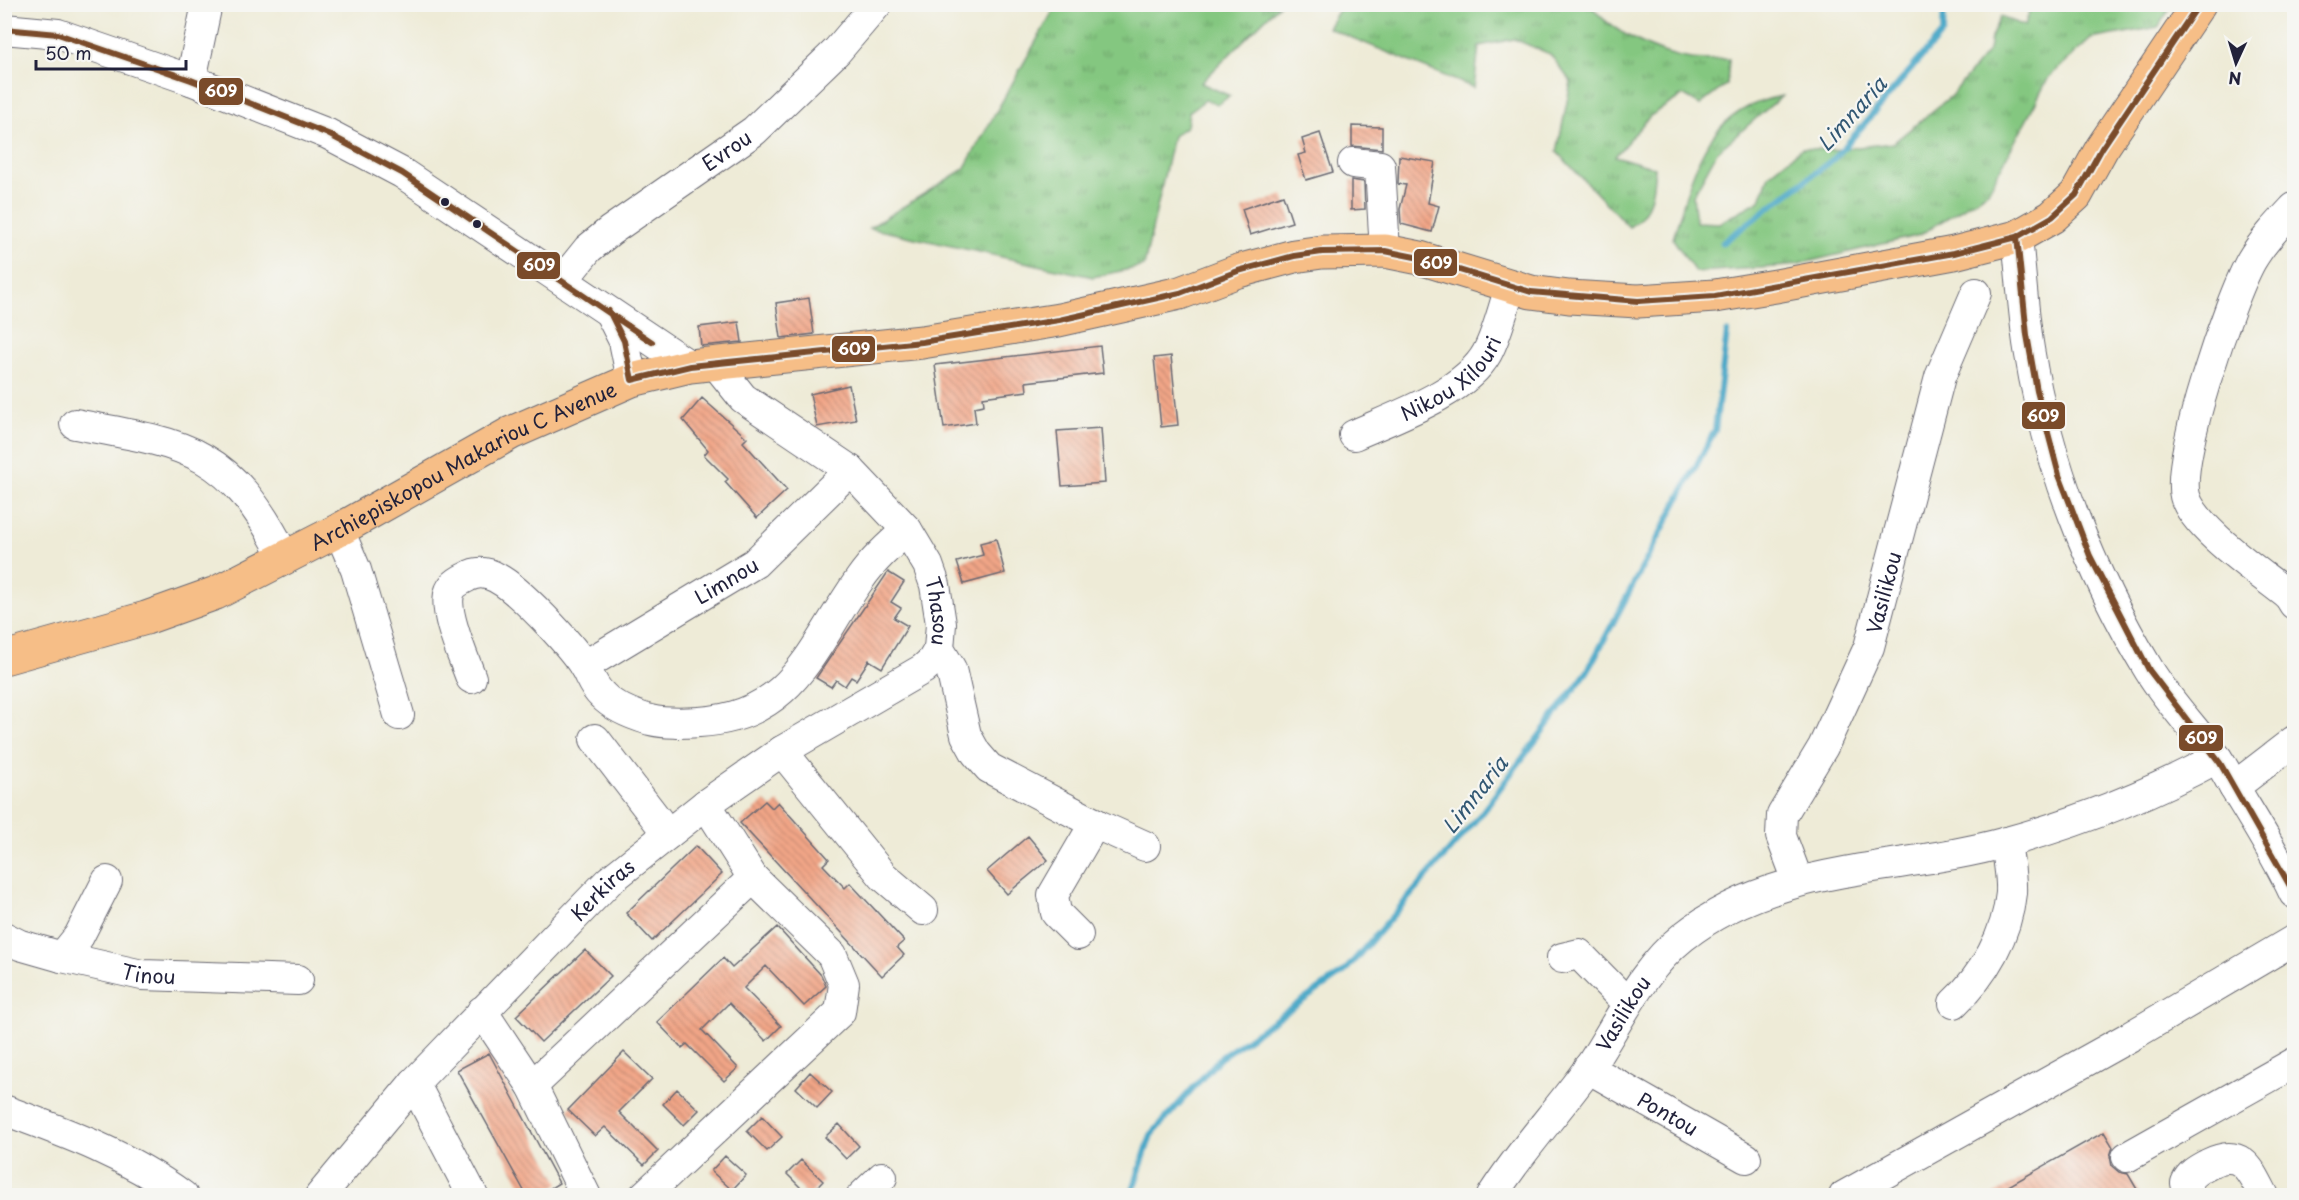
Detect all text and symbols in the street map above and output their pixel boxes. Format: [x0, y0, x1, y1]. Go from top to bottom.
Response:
scale bar [36, 33, 186, 71]
north arrow [2206, 33, 2266, 93]
text: 50 m [45, 39, 92, 66]
text: N [2228, 67, 2242, 91]
water label: Limnaria [1809, 68, 1894, 157]
line badge: 609 [198, 77, 244, 106]
text: 609 [205, 78, 237, 102]
street label: Evrou [696, 122, 757, 178]
unlabelled marker [439, 196, 451, 208]
unlabelled marker [471, 218, 483, 230]
line badge: 609 [1413, 248, 1458, 277]
text: 609 [1420, 250, 1452, 274]
line badge: 609 [516, 251, 561, 280]
text: 609 [523, 252, 555, 276]
street label: Nikou Xilouri [1395, 331, 1508, 428]
line badge: 609 [831, 335, 876, 363]
text: 609 [838, 336, 870, 360]
street label: Archiepiskopou Makariou C Avenue [304, 374, 621, 558]
line badge: 609 [2021, 401, 2066, 430]
text: 609 [2027, 403, 2059, 427]
street label: Vasilikou [1858, 548, 1909, 637]
street label: Limnou [688, 549, 764, 611]
street label: Thasou [918, 572, 956, 647]
line badge: 609 [2178, 724, 2224, 752]
text: 609 [2185, 725, 2217, 749]
water label: Limnaria [1433, 748, 1515, 840]
street label: Kerkiras [563, 851, 641, 928]
street label: Tinou [118, 956, 176, 991]
street label: Vasilikou [1588, 969, 1657, 1057]
street label: Pontou [1632, 1084, 1704, 1143]

